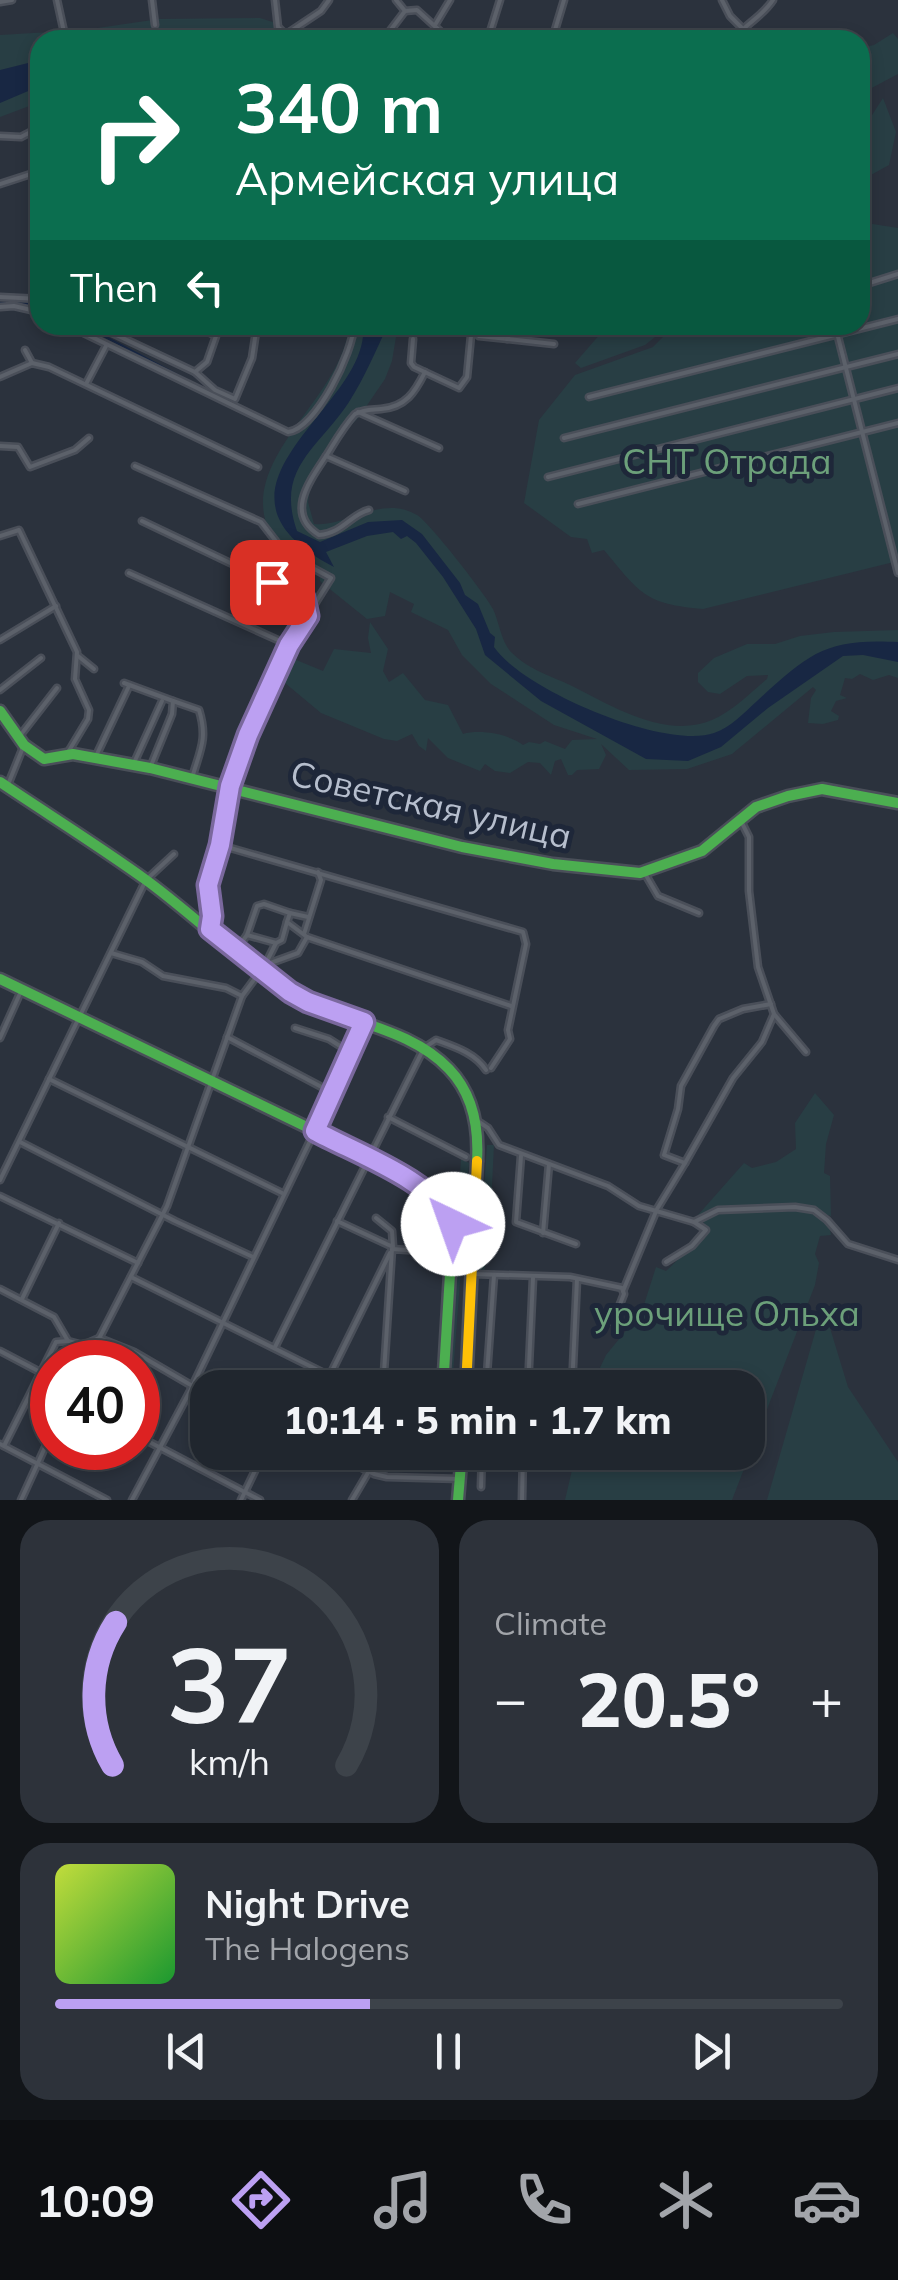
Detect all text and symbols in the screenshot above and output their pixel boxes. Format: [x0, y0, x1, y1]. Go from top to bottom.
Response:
text: 340 m [235, 63, 443, 151]
icon: right [70, 70, 200, 200]
text: Армейская улица [235, 150, 619, 206]
icon: left [178, 260, 233, 315]
text: Then [70, 264, 158, 312]
park label: СНТ Отрада [622, 439, 832, 483]
pin [230, 540, 315, 625]
icon: arrive [245, 555, 300, 610]
street label: Советская улица [286, 750, 576, 858]
position arrow [401, 1172, 505, 1276]
park label: урочище Ольха [594, 1291, 860, 1335]
speed limit sign: 40 [30, 1340, 160, 1470]
text: 10:14 · 5 min · 1.7 km [283, 1396, 672, 1444]
text: Climate [494, 1603, 607, 1643]
text: 37 [167, 1618, 292, 1749]
text: 20.5° [577, 1652, 760, 1746]
text: − [494, 1664, 527, 1733]
text: + [810, 1664, 843, 1733]
text: km/h [189, 1739, 270, 1784]
text: Night Drive [205, 1880, 410, 1928]
text: The Halogens [205, 1928, 410, 1968]
icon: previous [159, 2024, 214, 2079]
icon: pause [421, 2024, 476, 2079]
icon: next [684, 2024, 739, 2079]
icon: directions [226, 2165, 296, 2235]
icon: music [368, 2165, 438, 2235]
icon: phone [509, 2165, 579, 2235]
icon: climate [651, 2165, 721, 2235]
icon: car [792, 2165, 862, 2235]
text: 10:09 [36, 2172, 155, 2228]

